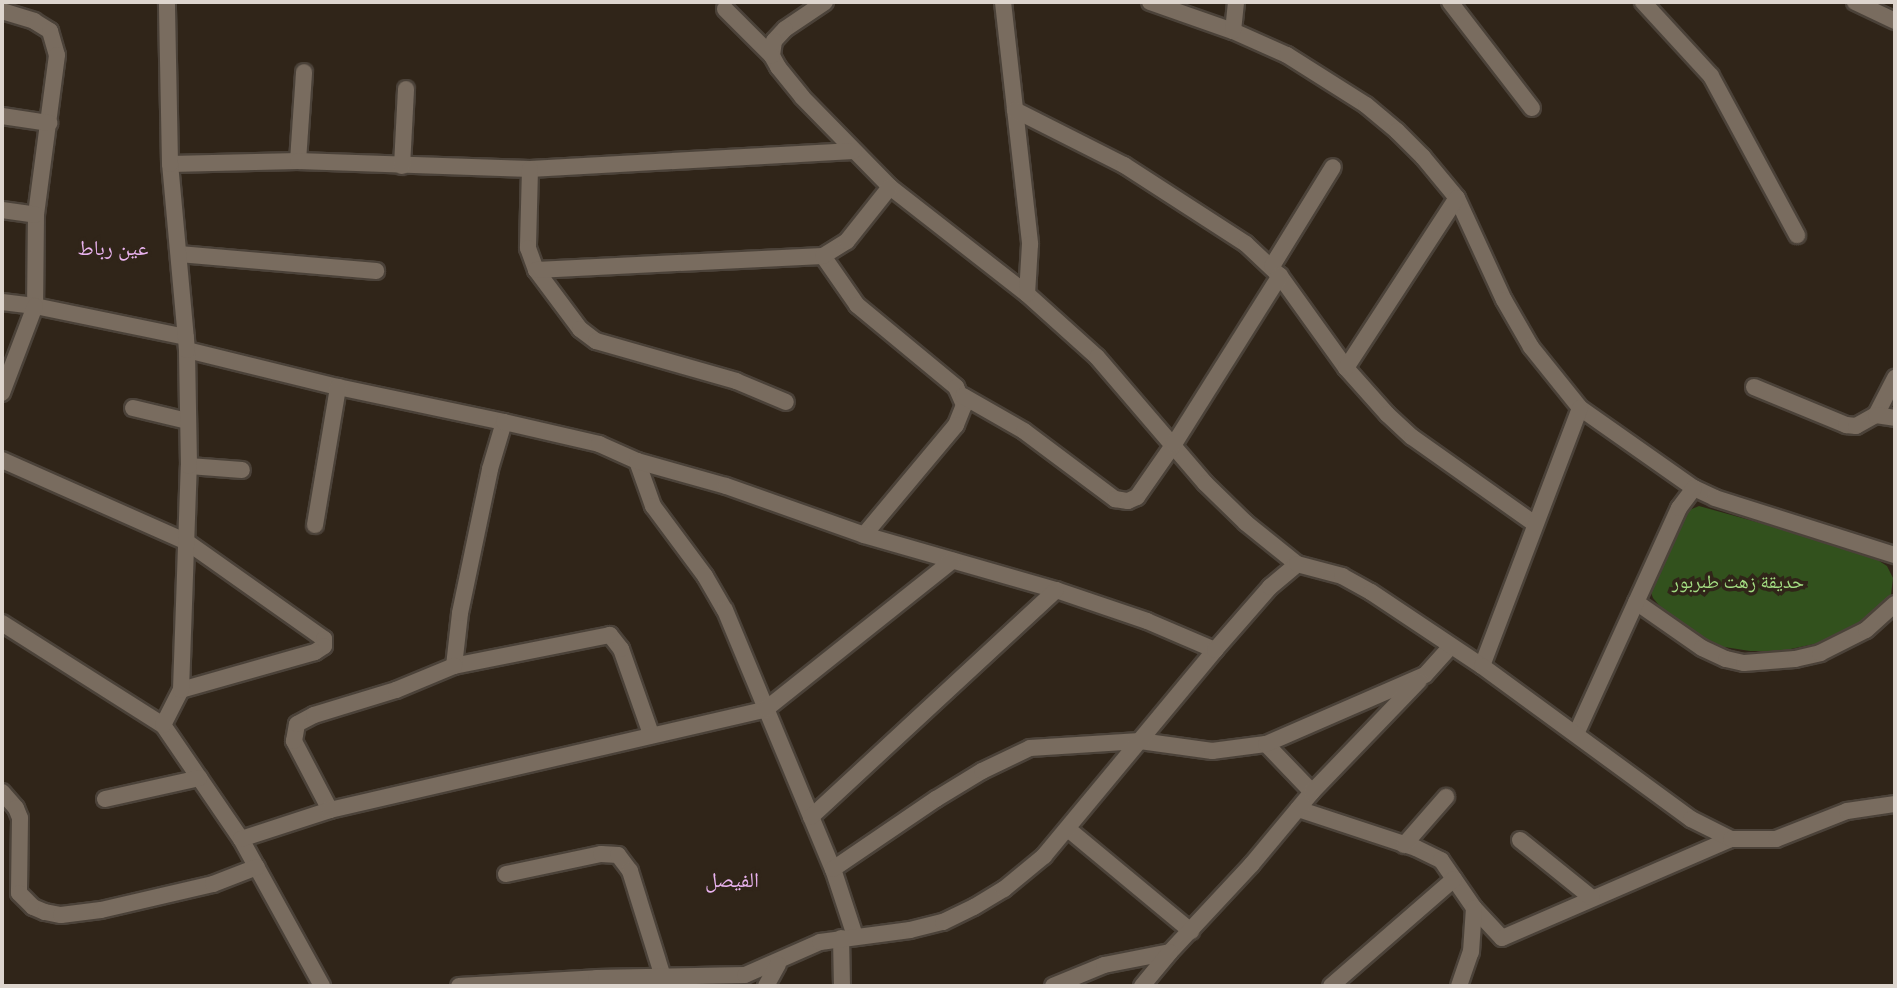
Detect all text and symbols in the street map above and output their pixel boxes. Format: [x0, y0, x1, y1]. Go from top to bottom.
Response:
district label: عين رباط [78, 235, 148, 261]
park label: حديقة زهت طبربور [1672, 572, 1804, 594]
district label: الفيصل [705, 867, 759, 893]

